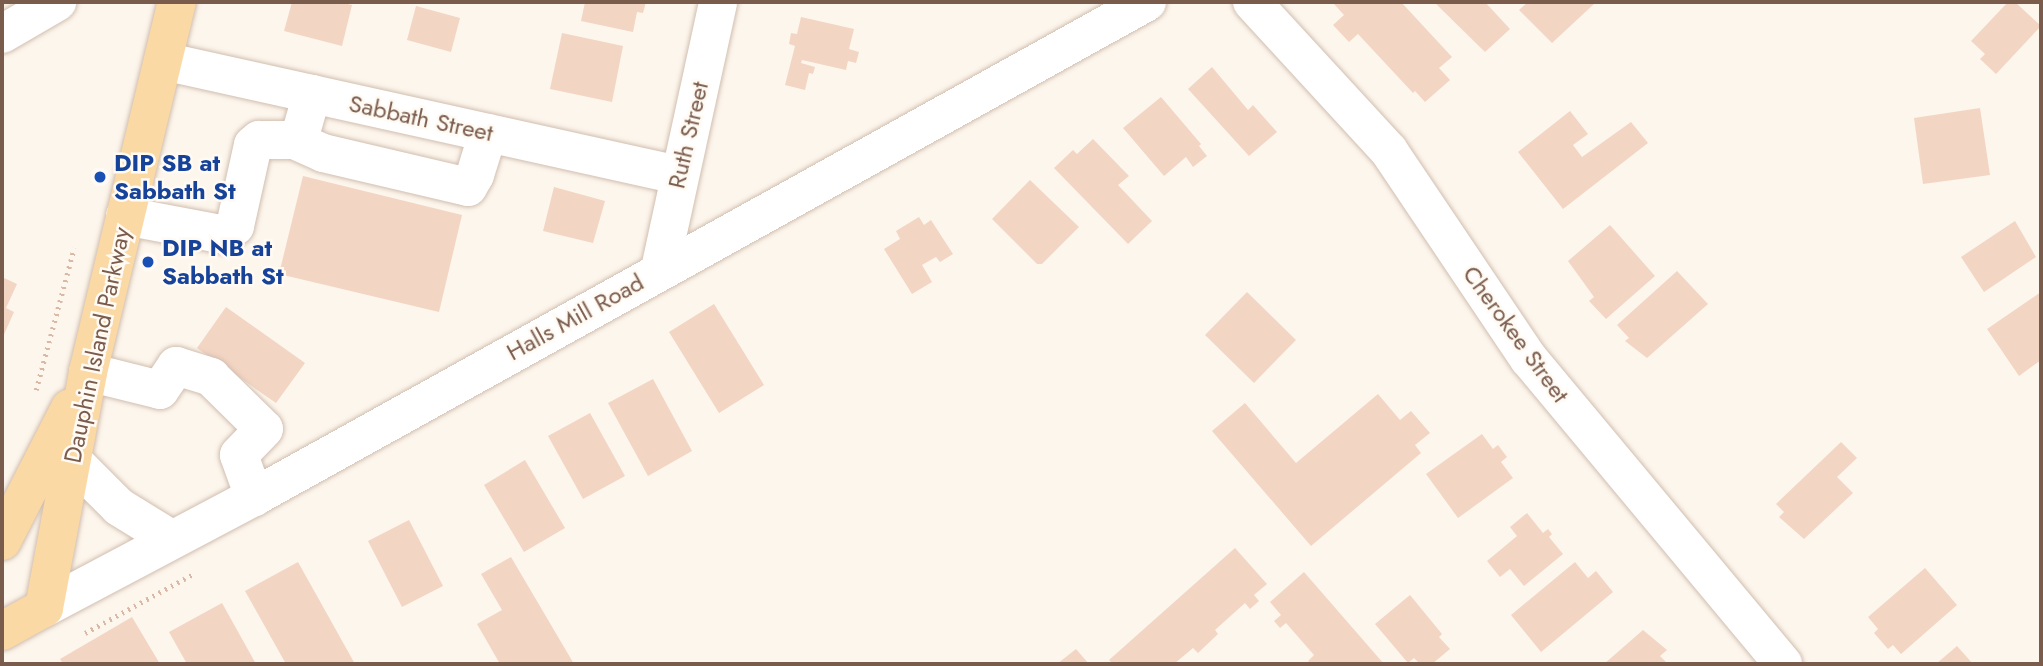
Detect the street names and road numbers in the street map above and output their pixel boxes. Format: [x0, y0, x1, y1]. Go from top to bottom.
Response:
street label: Ruth Street [662, 79, 714, 191]
street label: Sabbath Street [346, 89, 496, 147]
street label: Dauphin Island Parkway [58, 224, 136, 466]
street label: Cherokee Street [1457, 260, 1575, 408]
street label: Halls Mill Road [501, 267, 649, 367]

